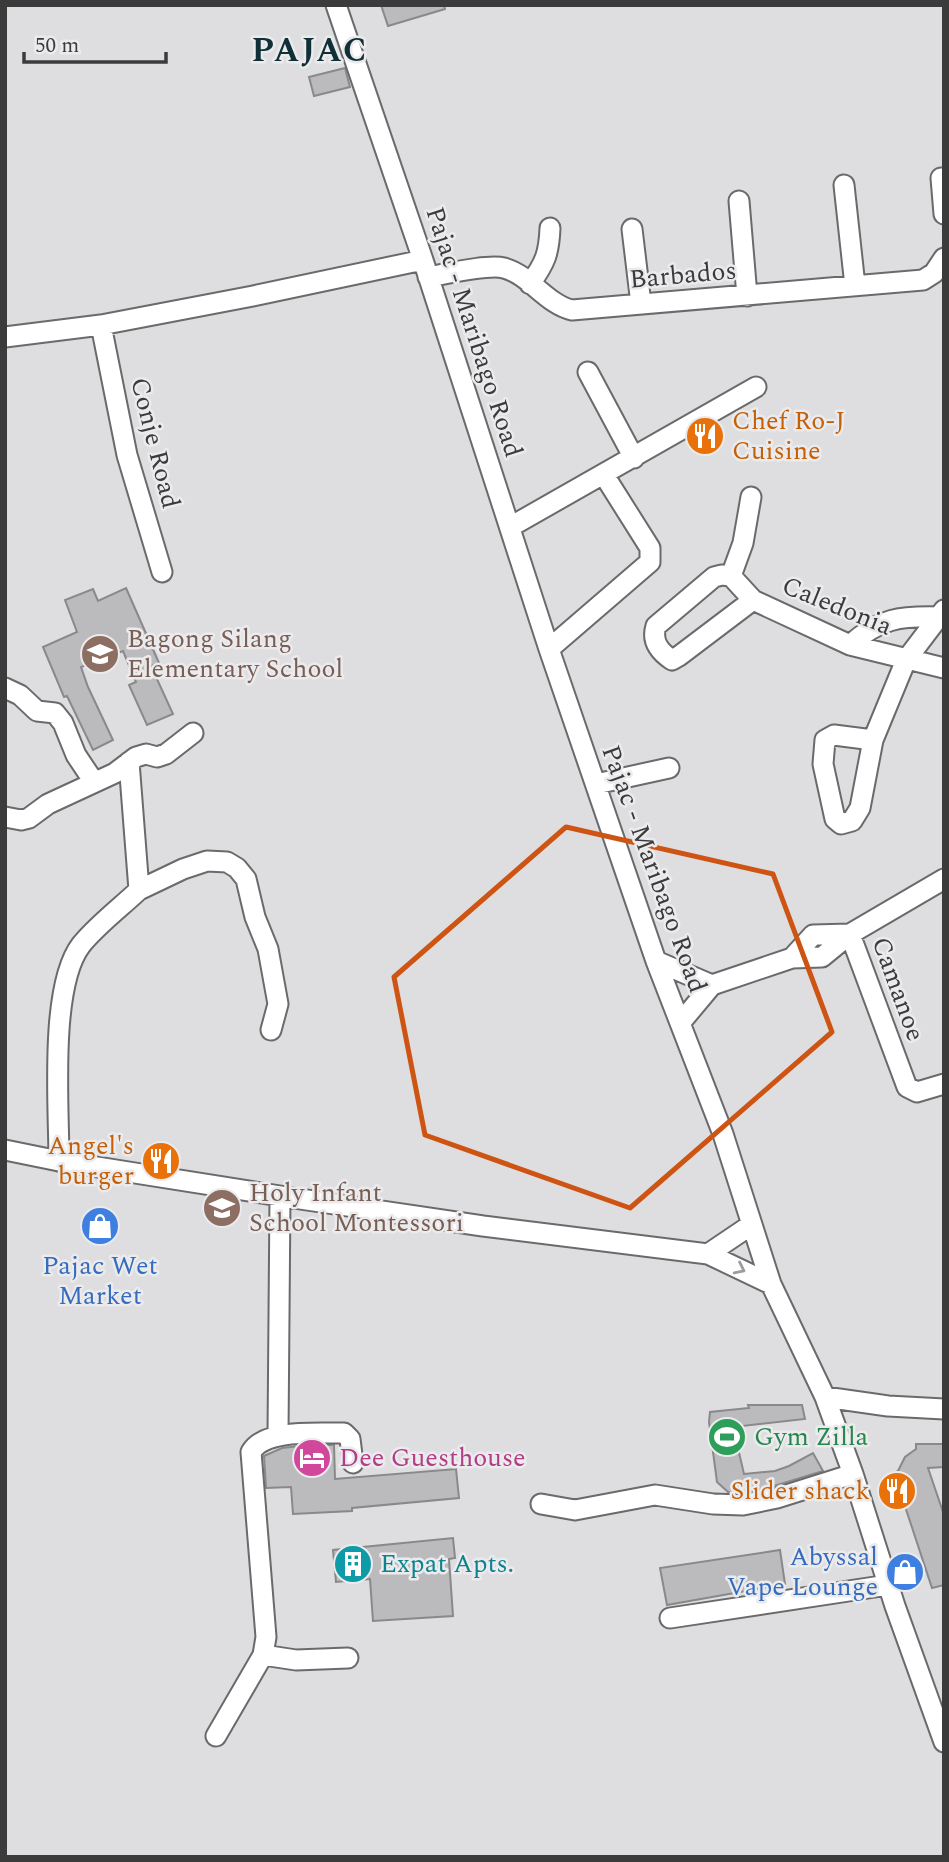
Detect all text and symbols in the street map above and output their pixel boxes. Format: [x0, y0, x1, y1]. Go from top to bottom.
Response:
scale bar [24, 21, 166, 65]
district label: PAJAC [252, 26, 368, 76]
text: 50 m [35, 30, 79, 62]
street label: Pajac - Maribago Road [415, 202, 533, 462]
street label: Barbados [628, 250, 738, 300]
street label: Conje Road [119, 373, 191, 513]
place label: Chef Ro-J Cuisine [732, 401, 845, 471]
restaurant icon: Chef Ro-J Cuisine [684, 415, 726, 457]
street label: Caledonia [776, 566, 899, 646]
place label: Bagong Silang Elementary School [127, 619, 343, 689]
school or university icon: Bagong Silang Elementary School [79, 633, 121, 675]
street label: Pajac - Maribago Road [591, 739, 717, 999]
street label: Camanoe [861, 931, 935, 1047]
place label: Angel's burger [48, 1126, 134, 1196]
restaurant icon: Angel's burger [140, 1140, 182, 1182]
place label: Holy Infant School Montessori [249, 1173, 464, 1243]
school or university icon: Holy Infant School Montessori [201, 1187, 243, 1229]
shop icon: Pajac Wet Market [79, 1205, 121, 1247]
place label: Pajac Wet Market [42, 1246, 158, 1316]
one-way arrow [733, 1261, 745, 1275]
sports icon: Gym Zilla [706, 1416, 748, 1458]
place label: Gym Zilla [754, 1417, 869, 1457]
hotel icon: Dee Guesthouse [291, 1437, 333, 1479]
place label: Dee Guesthouse [339, 1438, 526, 1478]
restaurant icon: Slider shack [876, 1470, 918, 1512]
place label: Slider shack [731, 1471, 870, 1511]
place label: Abyssal Vape Lounge [727, 1537, 878, 1607]
building icon: Expat Apts. [332, 1543, 374, 1585]
place label: Expat Apts. [380, 1544, 514, 1584]
shop icon: Abyssal Vape Lounge [884, 1551, 926, 1593]

